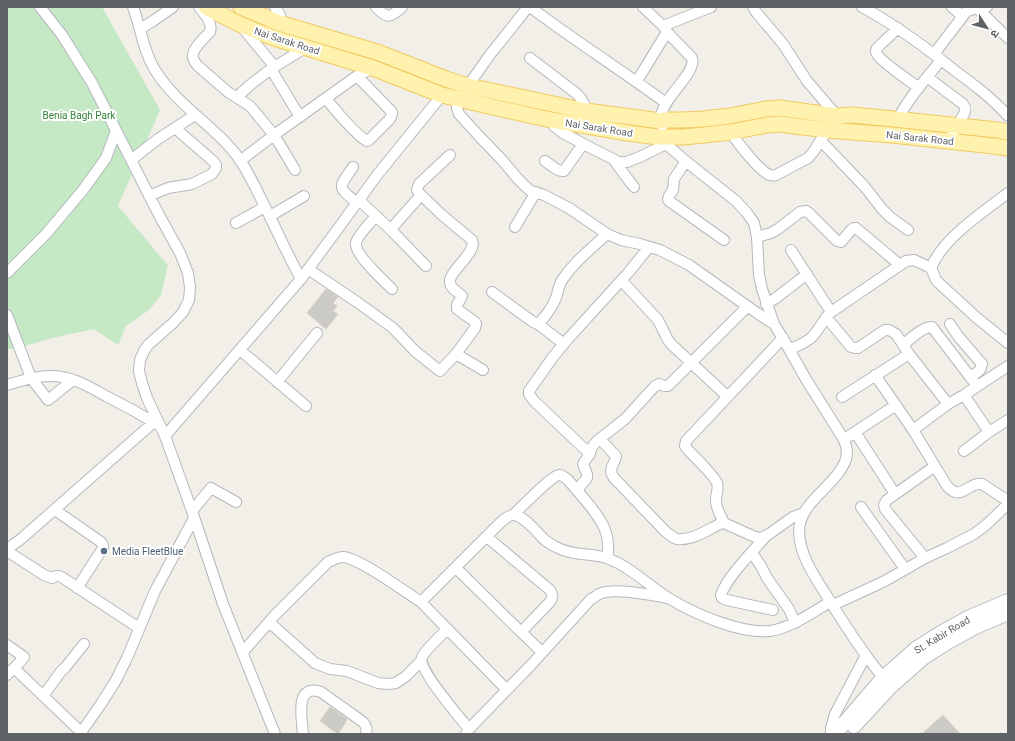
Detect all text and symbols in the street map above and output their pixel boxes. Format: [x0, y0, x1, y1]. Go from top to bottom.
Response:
north arrow [967, 8, 1007, 48]
street label: Nai Sarak Road [253, 25, 321, 57]
text: उ [987, 27, 1002, 40]
park label: Benia Bagh Park [43, 110, 116, 121]
street label: Nai Sarak Road [565, 117, 633, 139]
street label: Nai Sarak Road [886, 129, 954, 147]
marker: Media FleetBlue [99, 546, 109, 556]
place label: Media FleetBlue [112, 546, 183, 557]
street label: St. Kabir Road [912, 614, 972, 656]

